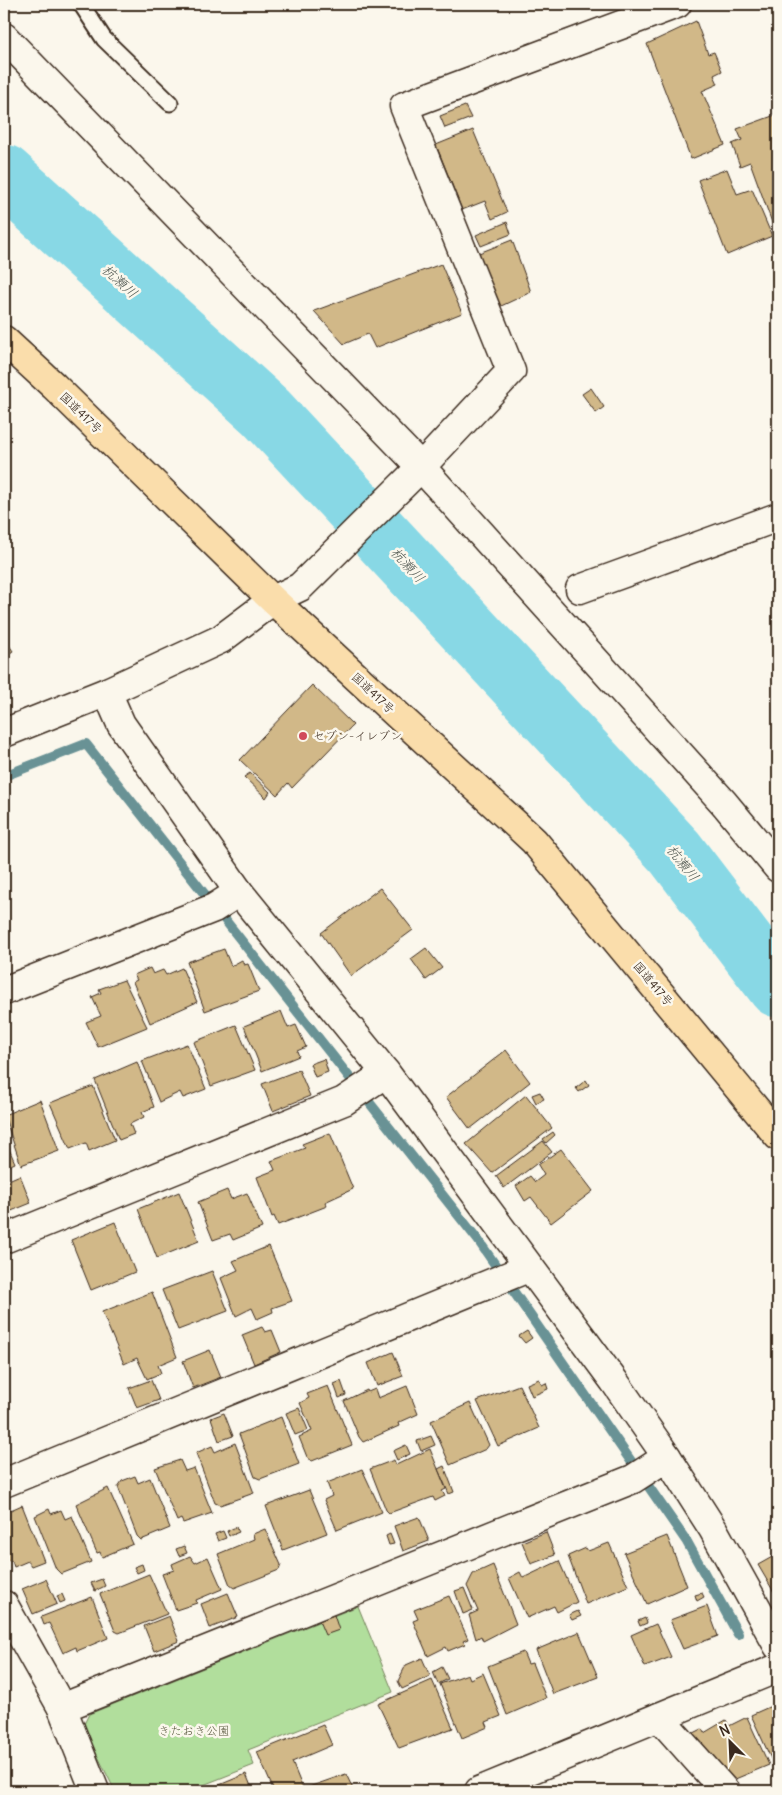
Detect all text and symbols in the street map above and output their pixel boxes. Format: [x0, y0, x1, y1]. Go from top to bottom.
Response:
water label: 杭瀬川 [98, 260, 142, 302]
street label: 国道417号 [57, 389, 106, 437]
water label: 杭瀬川 [387, 544, 429, 586]
street label: 国道417号 [349, 669, 398, 716]
place label: セブン-イレブン [313, 728, 402, 743]
marker: セブン-イレブン [297, 730, 309, 742]
water label: 杭瀬川 [663, 841, 703, 885]
street label: 国道417号 [630, 958, 676, 1009]
north arrow [704, 1718, 754, 1768]
text: N [717, 1720, 733, 1740]
park label: きたおき公園 [158, 1723, 230, 1738]

